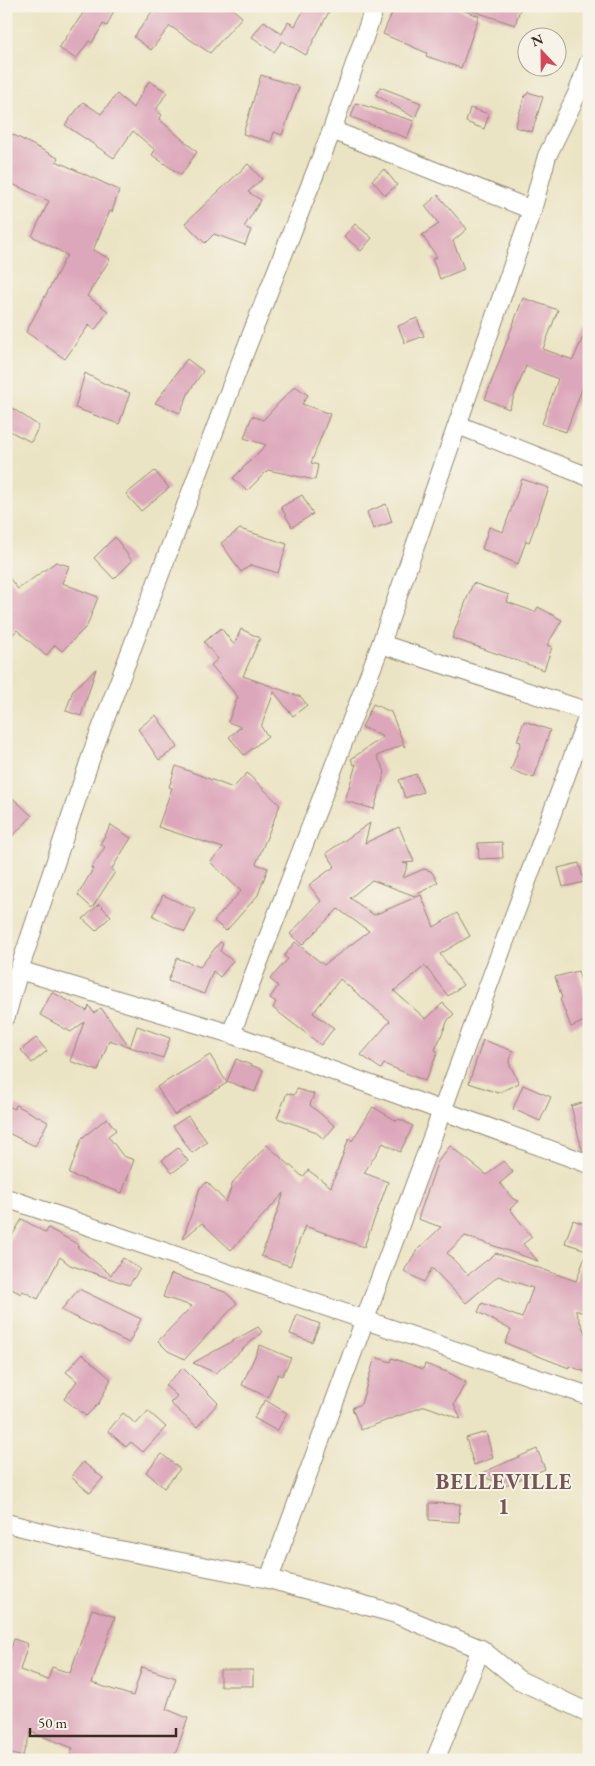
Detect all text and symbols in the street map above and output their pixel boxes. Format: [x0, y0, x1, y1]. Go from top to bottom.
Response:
north arrow [518, 28, 568, 78]
text: N [529, 29, 546, 50]
district label: BELLEVILLE 1 [436, 1467, 572, 1521]
scale bar [30, 1706, 176, 1738]
text: 50 m [38, 1713, 67, 1732]

